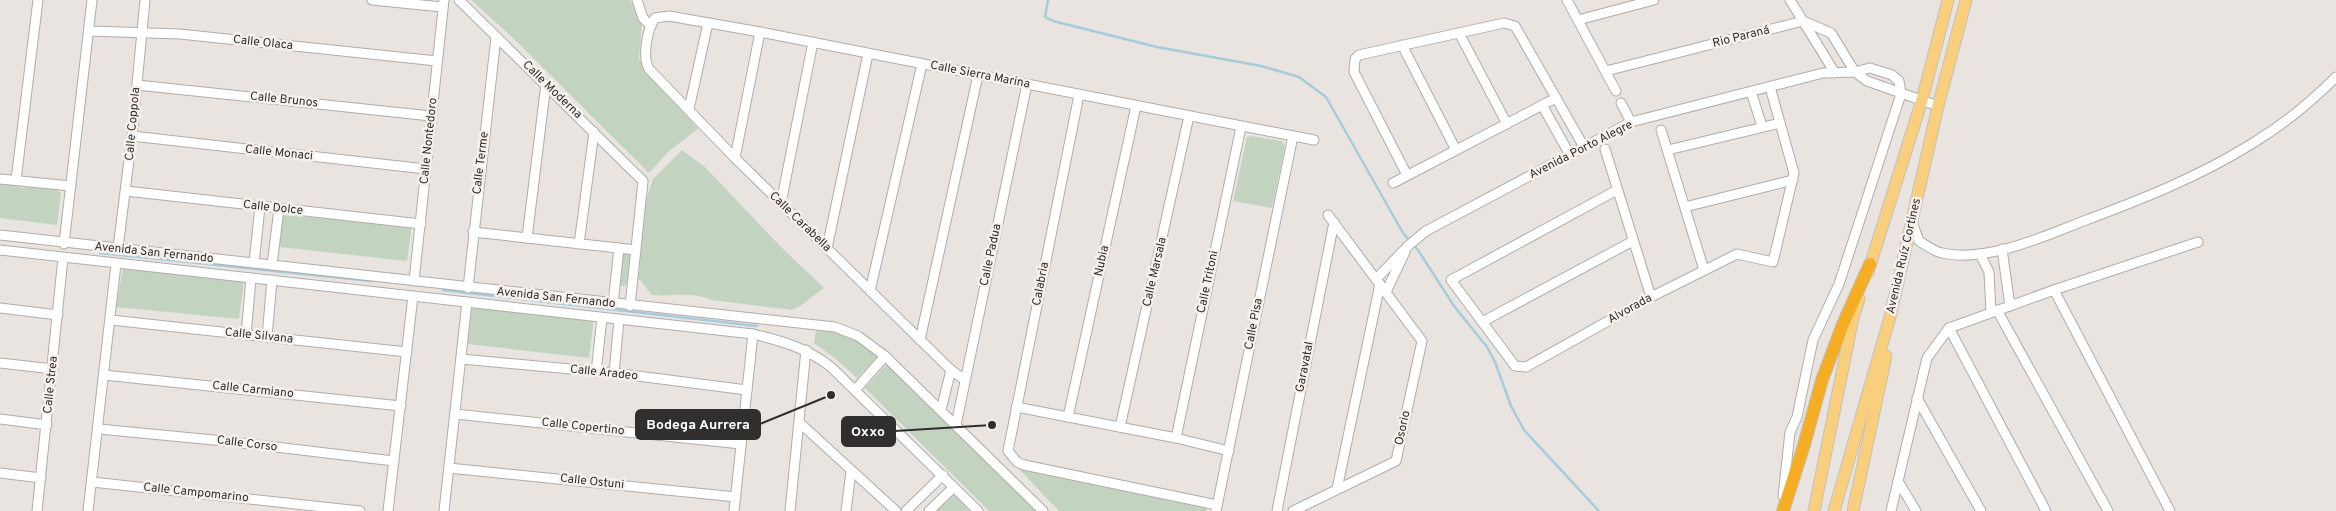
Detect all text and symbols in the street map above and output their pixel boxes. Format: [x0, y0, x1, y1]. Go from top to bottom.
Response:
street label: Rio Paraná [1711, 22, 1771, 52]
street label: Calle Olaca [232, 32, 294, 54]
street label: Calle Moderna [519, 57, 585, 123]
street label: Calle Sierra Marina [929, 57, 1031, 93]
street label: Calle Coppola [122, 86, 144, 162]
street label: Calle Brunos [249, 88, 319, 112]
street label: Calle Nontedoro [417, 97, 442, 185]
street label: Avenida Porto Alegre [1527, 117, 1635, 183]
street label: Calle Terme [469, 131, 493, 195]
street label: Calle Monaci [244, 141, 314, 165]
street label: Calle Carabella [765, 188, 835, 256]
street label: Calle Dolce [242, 197, 304, 219]
street label: Avenida Ruíz Cortines [1883, 197, 1925, 315]
street label: Calle Padua [977, 222, 1005, 288]
street label: Calle Marsala [1139, 235, 1171, 309]
street label: Avenida San Fernando [94, 239, 215, 267]
street label: Nubia [1091, 244, 1113, 278]
street label: Calle Tritoni [1194, 249, 1222, 315]
street label: Calabria [1029, 261, 1053, 307]
street label: Avenida San Fernando [496, 284, 617, 312]
street label: Alvorada [1605, 290, 1655, 328]
street label: Calle Pisa [1241, 297, 1267, 351]
street label: Calle Silvana [224, 324, 294, 348]
street label: Garavatal [1292, 340, 1318, 394]
street label: Calle Strea [40, 355, 62, 415]
street label: Calle Aradeo [569, 361, 639, 385]
street label: Calle Carmiano [211, 378, 295, 402]
street label: Osorio [1392, 409, 1415, 447]
callout: Bodega Aurrera [636, 410, 760, 439]
street label: Calle Copertino [541, 415, 626, 439]
text: Bodega Aurrera [646, 417, 750, 434]
callout: Oxxo [842, 417, 895, 446]
text: Oxxo [851, 424, 885, 441]
street label: Calle Corso [216, 432, 278, 456]
street label: Calle Ostuni [559, 471, 625, 493]
street label: Calle Campomarino [143, 480, 250, 507]

